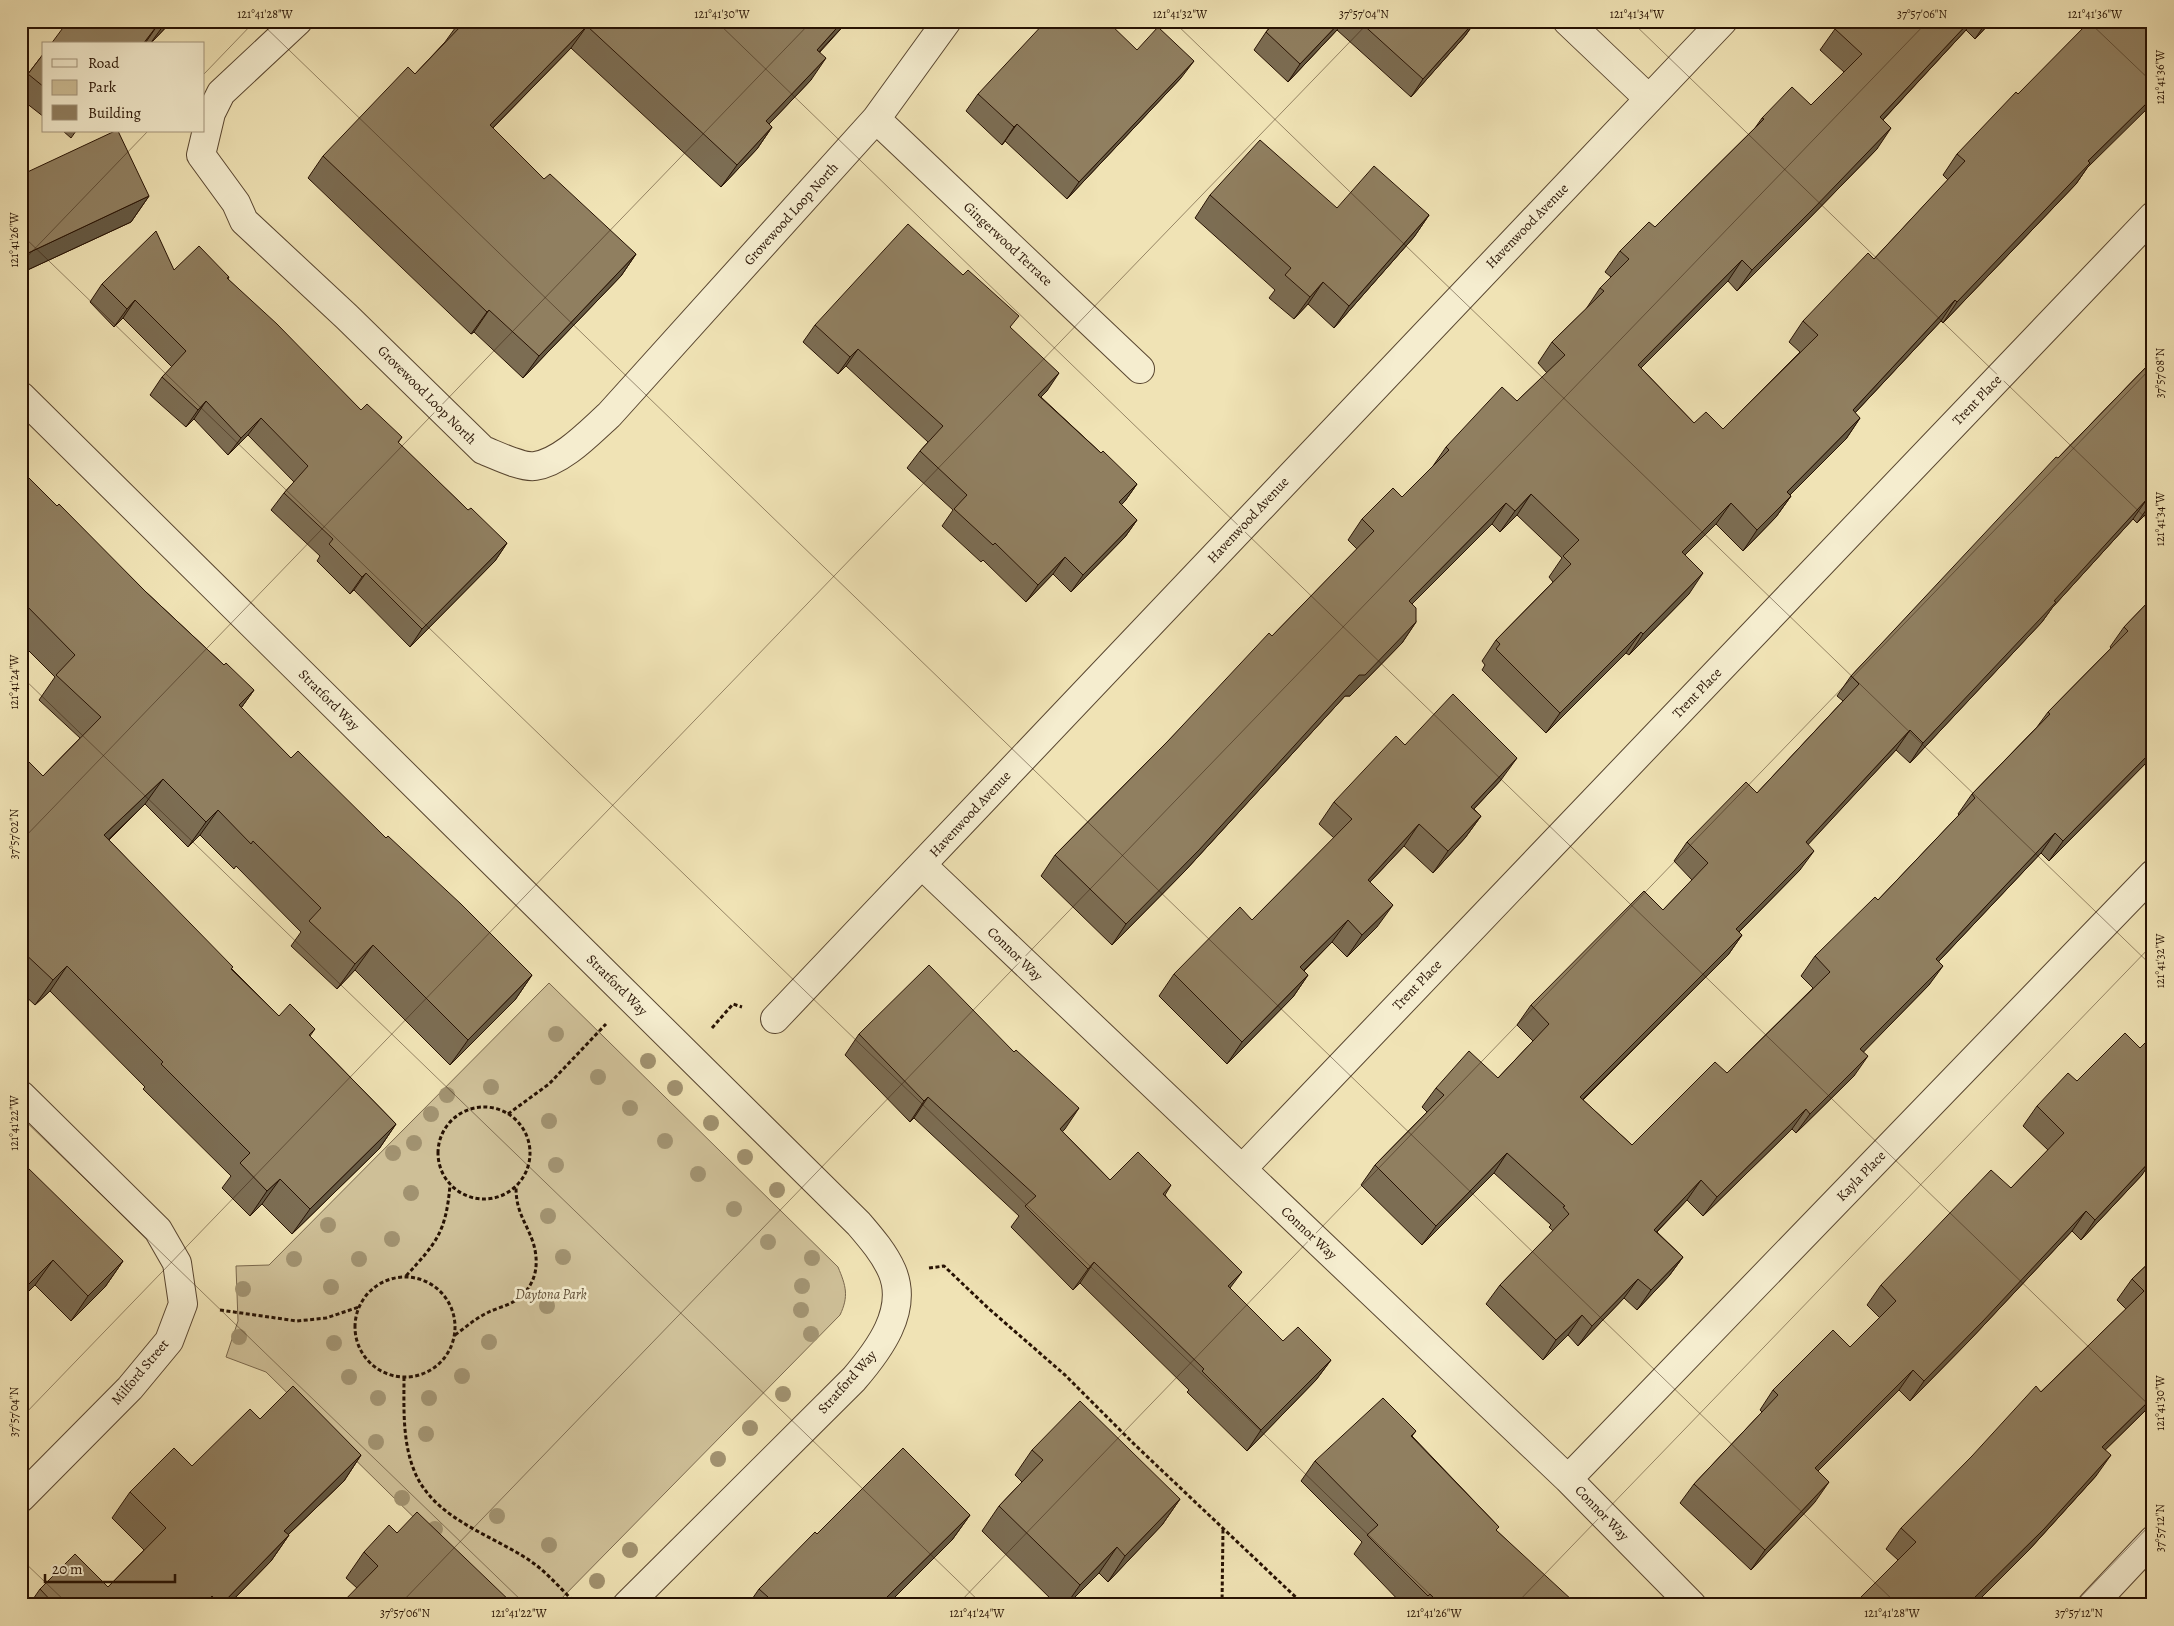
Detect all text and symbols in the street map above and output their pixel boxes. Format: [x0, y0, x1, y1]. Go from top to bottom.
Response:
text: 121°41'28"W [237, 6, 294, 22]
text: 121°41'30"W [694, 6, 750, 22]
text: 121°41'32"W [1153, 6, 1208, 22]
text: 37°57'04"N [1339, 6, 1389, 22]
text: 121°41'34"W [1610, 6, 1665, 22]
text: 37°57'06"N [1897, 6, 1947, 22]
text: 121°41'36"W [2068, 6, 2123, 22]
legend [42, 42, 205, 132]
text: 121°41'36"W [2152, 49, 2168, 104]
text: Road [88, 53, 120, 73]
text: Park [88, 77, 117, 97]
text: Building [88, 103, 141, 123]
street label: Grovewood Loop North [740, 158, 843, 270]
street label: Havenwood Avenue [1481, 179, 1573, 273]
street label: Gingerwood Terrace [959, 198, 1057, 290]
text: 121°41'26"W [6, 212, 22, 268]
street label: Grovewood Loop North [373, 341, 481, 449]
text: 37°57'08"N [2152, 347, 2168, 398]
street label: Trent Place [1948, 371, 2006, 429]
street label: Havenwood Avenue [1203, 473, 1293, 567]
text: 121°41'34"W [2152, 491, 2168, 546]
text: 121°41'24"W [6, 654, 22, 710]
street label: Trent Place [1668, 664, 1726, 722]
street label: Stratford Way [294, 665, 364, 735]
street label: Havenwood Avenue [925, 767, 1015, 861]
text: 37°57'02"N [6, 809, 22, 859]
street label: Connor Way [983, 923, 1047, 986]
text: 121°41'32"W [2152, 933, 2168, 988]
street label: Stratford Way [582, 950, 652, 1020]
street label: Trent Place [1388, 956, 1446, 1014]
text: 121°41'22"W [6, 1095, 22, 1151]
street label: Kayla Place [1832, 1147, 1890, 1205]
street label: Connor Way [1277, 1202, 1342, 1264]
park label: Daytona Park [515, 1285, 587, 1304]
street label: Milford Street [107, 1335, 173, 1409]
street label: Stratford Way [813, 1345, 881, 1418]
text: 121°41'30"W [2152, 1375, 2168, 1431]
text: 37°57'04"N [6, 1387, 22, 1437]
street label: Connor Way [1571, 1481, 1634, 1545]
text: 37°57'12"N [2152, 1504, 2168, 1552]
scale bar [45, 1551, 175, 1583]
text: 20 m [52, 1559, 83, 1579]
text: 37°57'06"N [380, 1605, 430, 1621]
text: 121°41'22"W [491, 1605, 547, 1621]
text: 121°41'24"W [949, 1605, 1005, 1621]
text: 121°41'26"W [1406, 1605, 1462, 1621]
text: 121°41'28"W [1864, 1605, 1921, 1621]
text: 37°57'12"N [2055, 1605, 2103, 1621]

